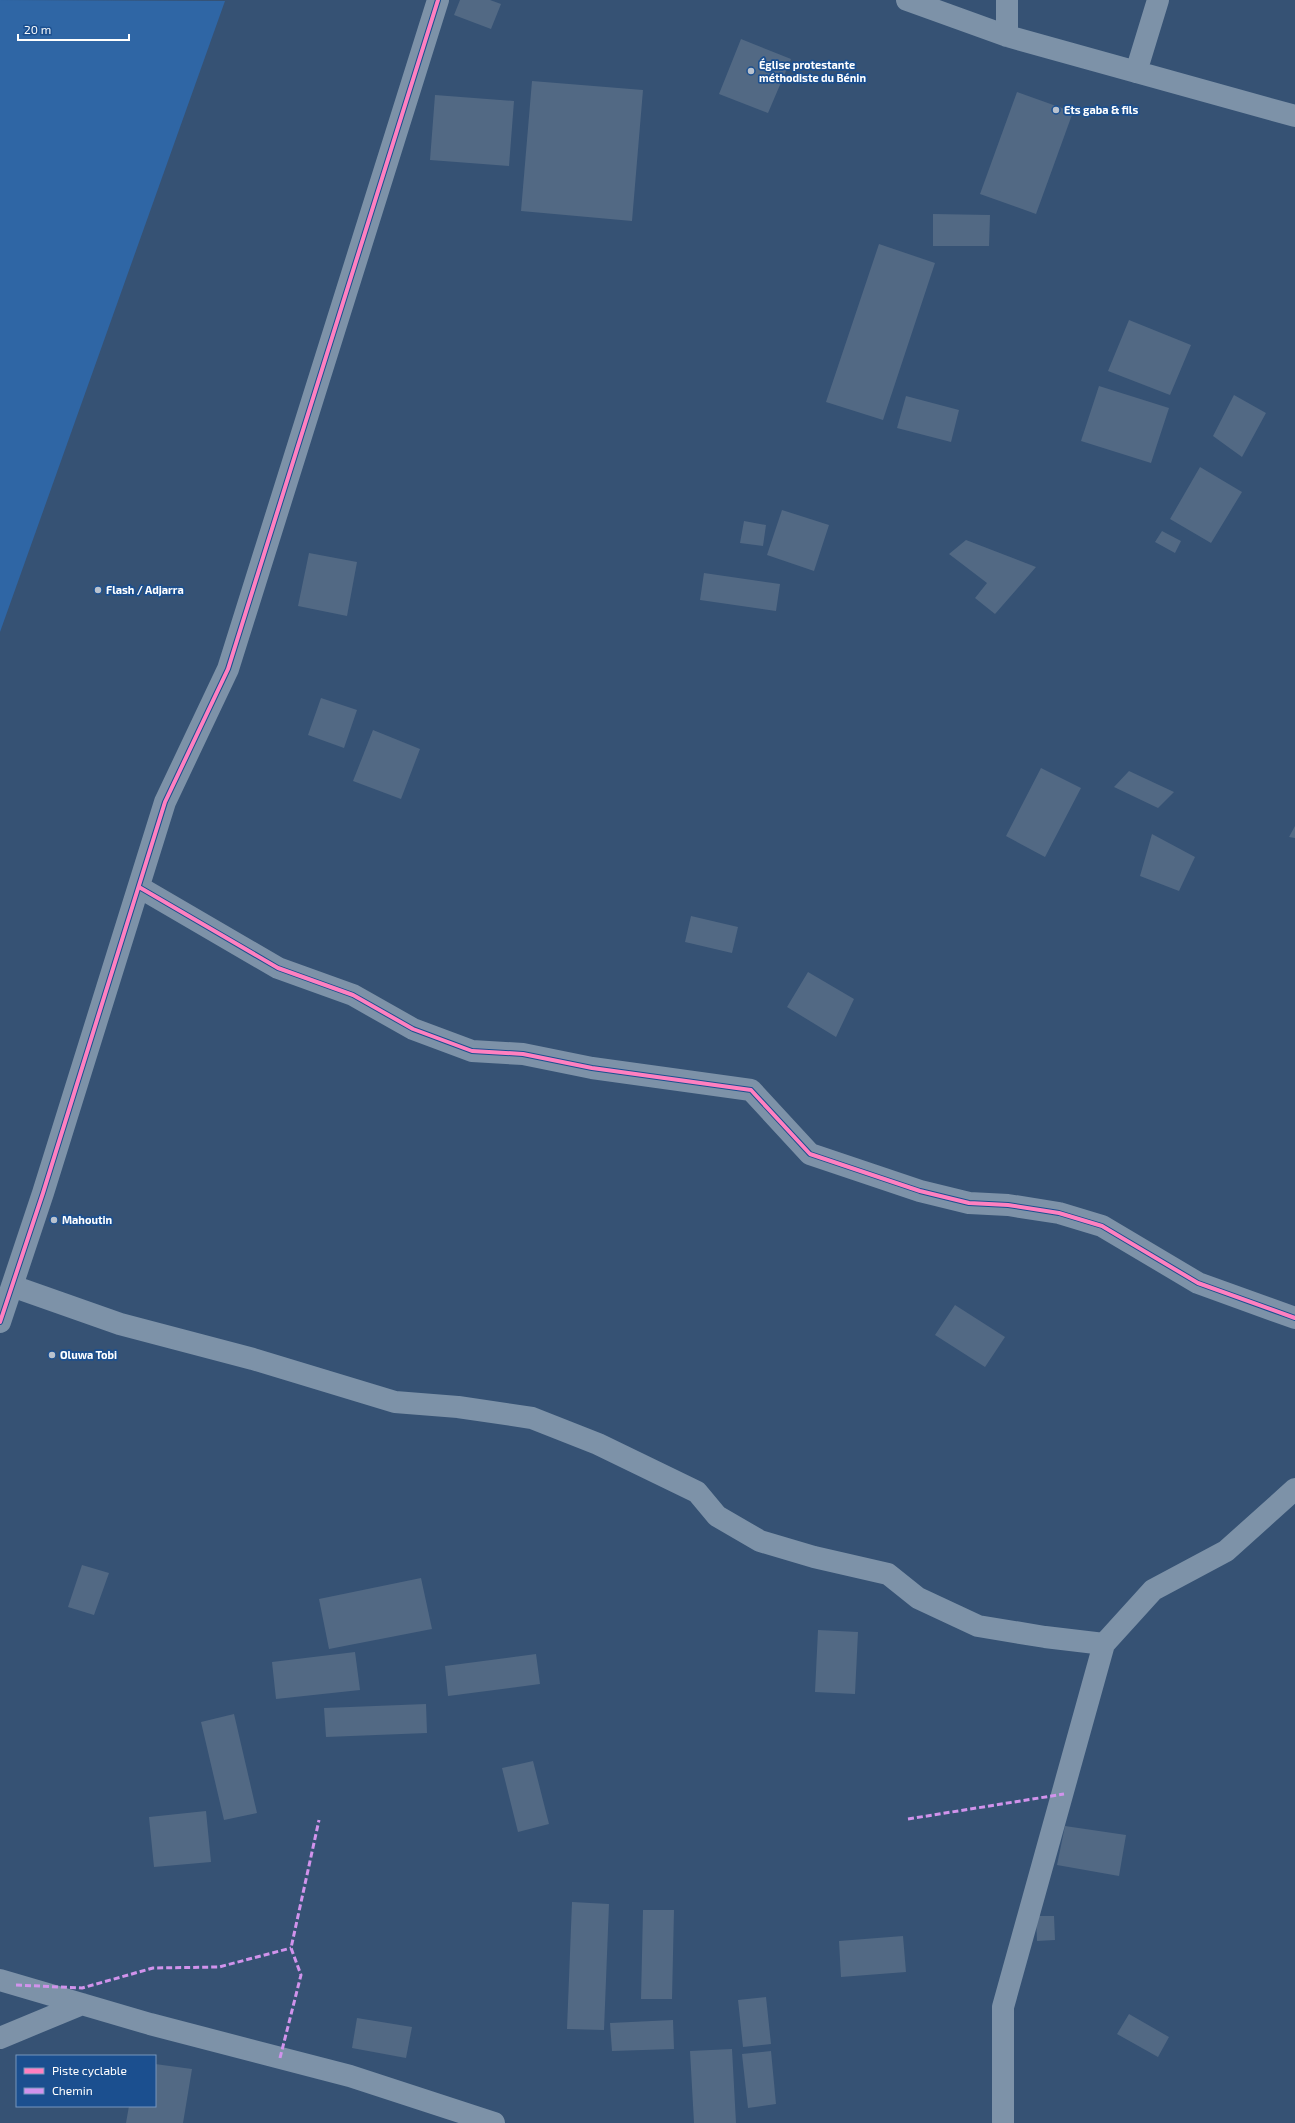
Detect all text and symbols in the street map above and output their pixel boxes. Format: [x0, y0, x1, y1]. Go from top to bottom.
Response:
scale bar [18, 16, 129, 42]
text: 20 m [24, 22, 51, 36]
place label: Église protestante méthodiste du Bénin [759, 57, 866, 84]
marker: Église protestante méthodiste du Bénin [746, 66, 756, 76]
place label: Ets gaba & fils [1064, 103, 1138, 116]
marker: Ets gaba & fils [1051, 105, 1061, 115]
place label: Flash / Adjarra [106, 583, 184, 597]
marker: Flash / Adjarra [93, 585, 103, 595]
place label: Mahoutin [62, 1213, 112, 1226]
marker: Mahoutin [49, 1215, 59, 1225]
place label: Oluwa Tobi [60, 1348, 117, 1361]
marker: Oluwa Tobi [47, 1350, 57, 1360]
legend [16, 2055, 156, 2107]
text: Piste cyclable [52, 2063, 127, 2077]
text: Chemin [52, 2083, 93, 2097]

